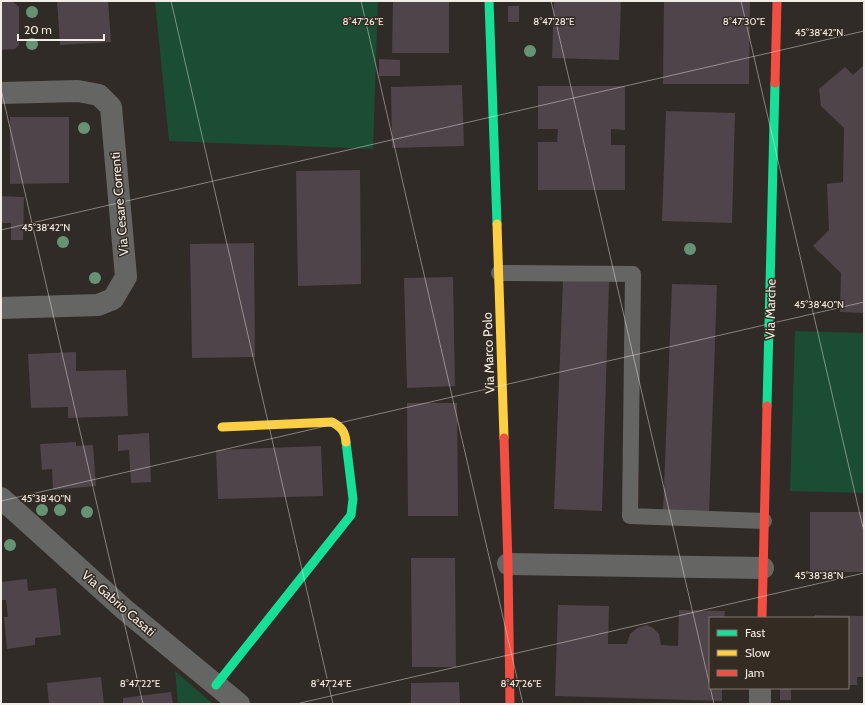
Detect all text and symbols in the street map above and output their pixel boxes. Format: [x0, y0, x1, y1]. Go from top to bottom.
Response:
text: 8°47'26"E [343, 15, 384, 28]
text: 8°47'28"E [533, 15, 575, 28]
text: 8°47'30"E [723, 15, 766, 28]
scale bar [18, 16, 104, 42]
text: 20 m [24, 22, 52, 37]
text: 45°38'42"N [795, 26, 843, 39]
street label: Via Cesare Correnti [106, 151, 132, 257]
text: 45°38'42"N [22, 221, 70, 234]
street label: Via Marche [761, 278, 779, 339]
text: 45°38'40"N [794, 298, 844, 311]
street label: Via Marco Polo [479, 312, 497, 394]
text: 45°38'40"N [21, 492, 71, 505]
street label: Via Gabrio Casati [79, 567, 159, 639]
text: 45°38'38"N [794, 569, 844, 582]
legend [709, 617, 849, 689]
text: Fast [745, 625, 765, 640]
text: Slow [745, 645, 770, 660]
text: Jam [744, 665, 764, 680]
text: 8°47'22"E [120, 677, 161, 690]
text: 8°47'24"E [311, 677, 352, 690]
text: 8°47'26"E [501, 677, 542, 690]

